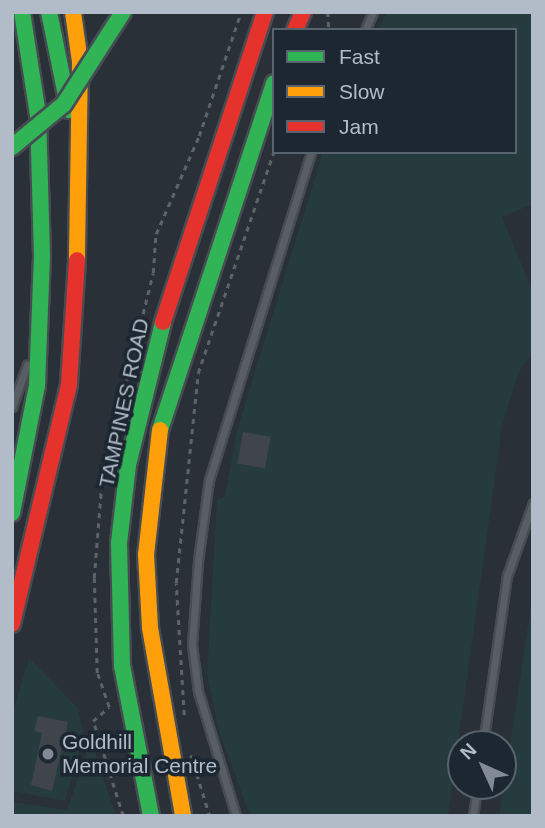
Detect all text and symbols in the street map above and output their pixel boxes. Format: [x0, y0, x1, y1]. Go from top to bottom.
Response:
legend [272, 28, 517, 154]
text: Fast [339, 45, 380, 68]
text: Slow [339, 80, 385, 103]
text: Jam [339, 115, 379, 138]
street label: TAMPINES ROAD [94, 316, 154, 490]
place label: Goldhill Memorial Centre [62, 729, 217, 779]
north arrow [447, 730, 517, 800]
text: N [456, 739, 480, 763]
marker: Goldhill Memorial Centre [40, 746, 56, 762]

